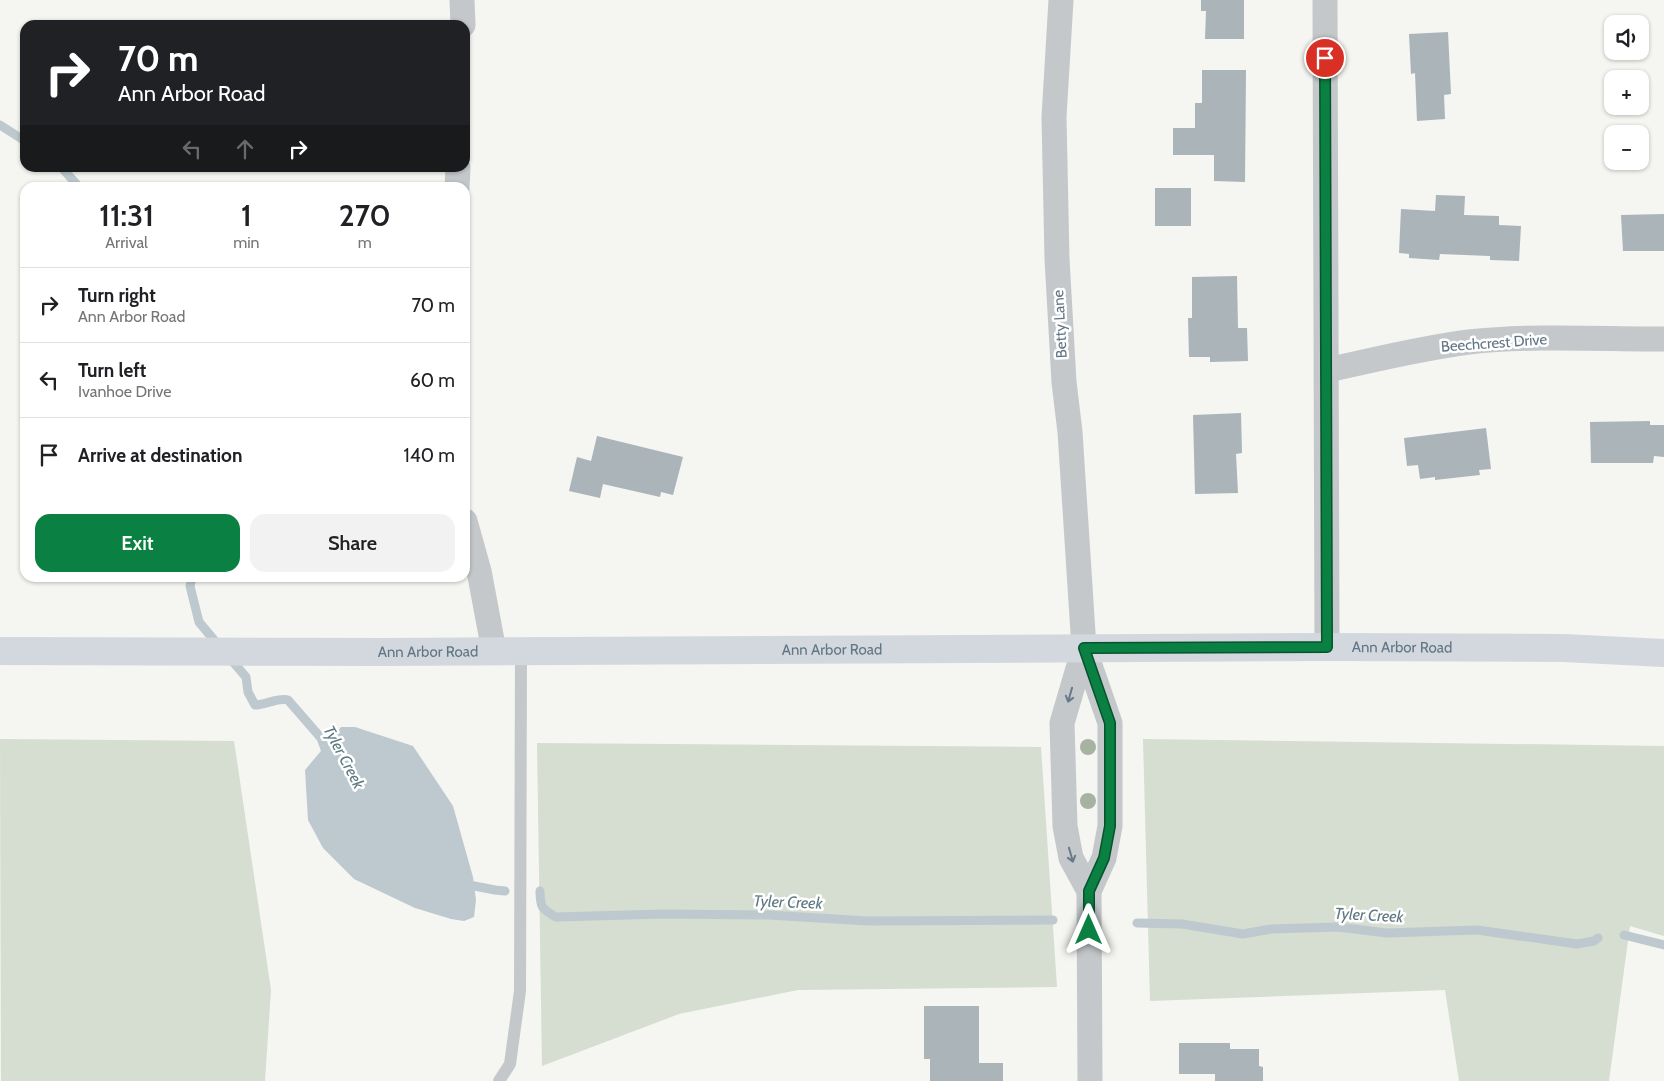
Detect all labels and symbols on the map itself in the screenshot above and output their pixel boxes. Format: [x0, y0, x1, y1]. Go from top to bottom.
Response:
pin [1304, 37, 1346, 79]
street label: Betty Lane [1049, 289, 1071, 359]
street label: Beechcrest Drive [1440, 330, 1548, 356]
street label: Ann Arbor Road [1352, 638, 1452, 657]
street label: Ann Arbor Road [782, 640, 882, 659]
street label: Ann Arbor Road [378, 643, 478, 661]
one-way arrow [1065, 686, 1075, 702]
water label: Tyler Creek [319, 722, 369, 793]
one-way arrow [1067, 847, 1077, 863]
water label: Tyler Creek [753, 891, 824, 913]
position arrow [1062, 903, 1114, 955]
water label: Tyler Creek [1334, 904, 1405, 926]

